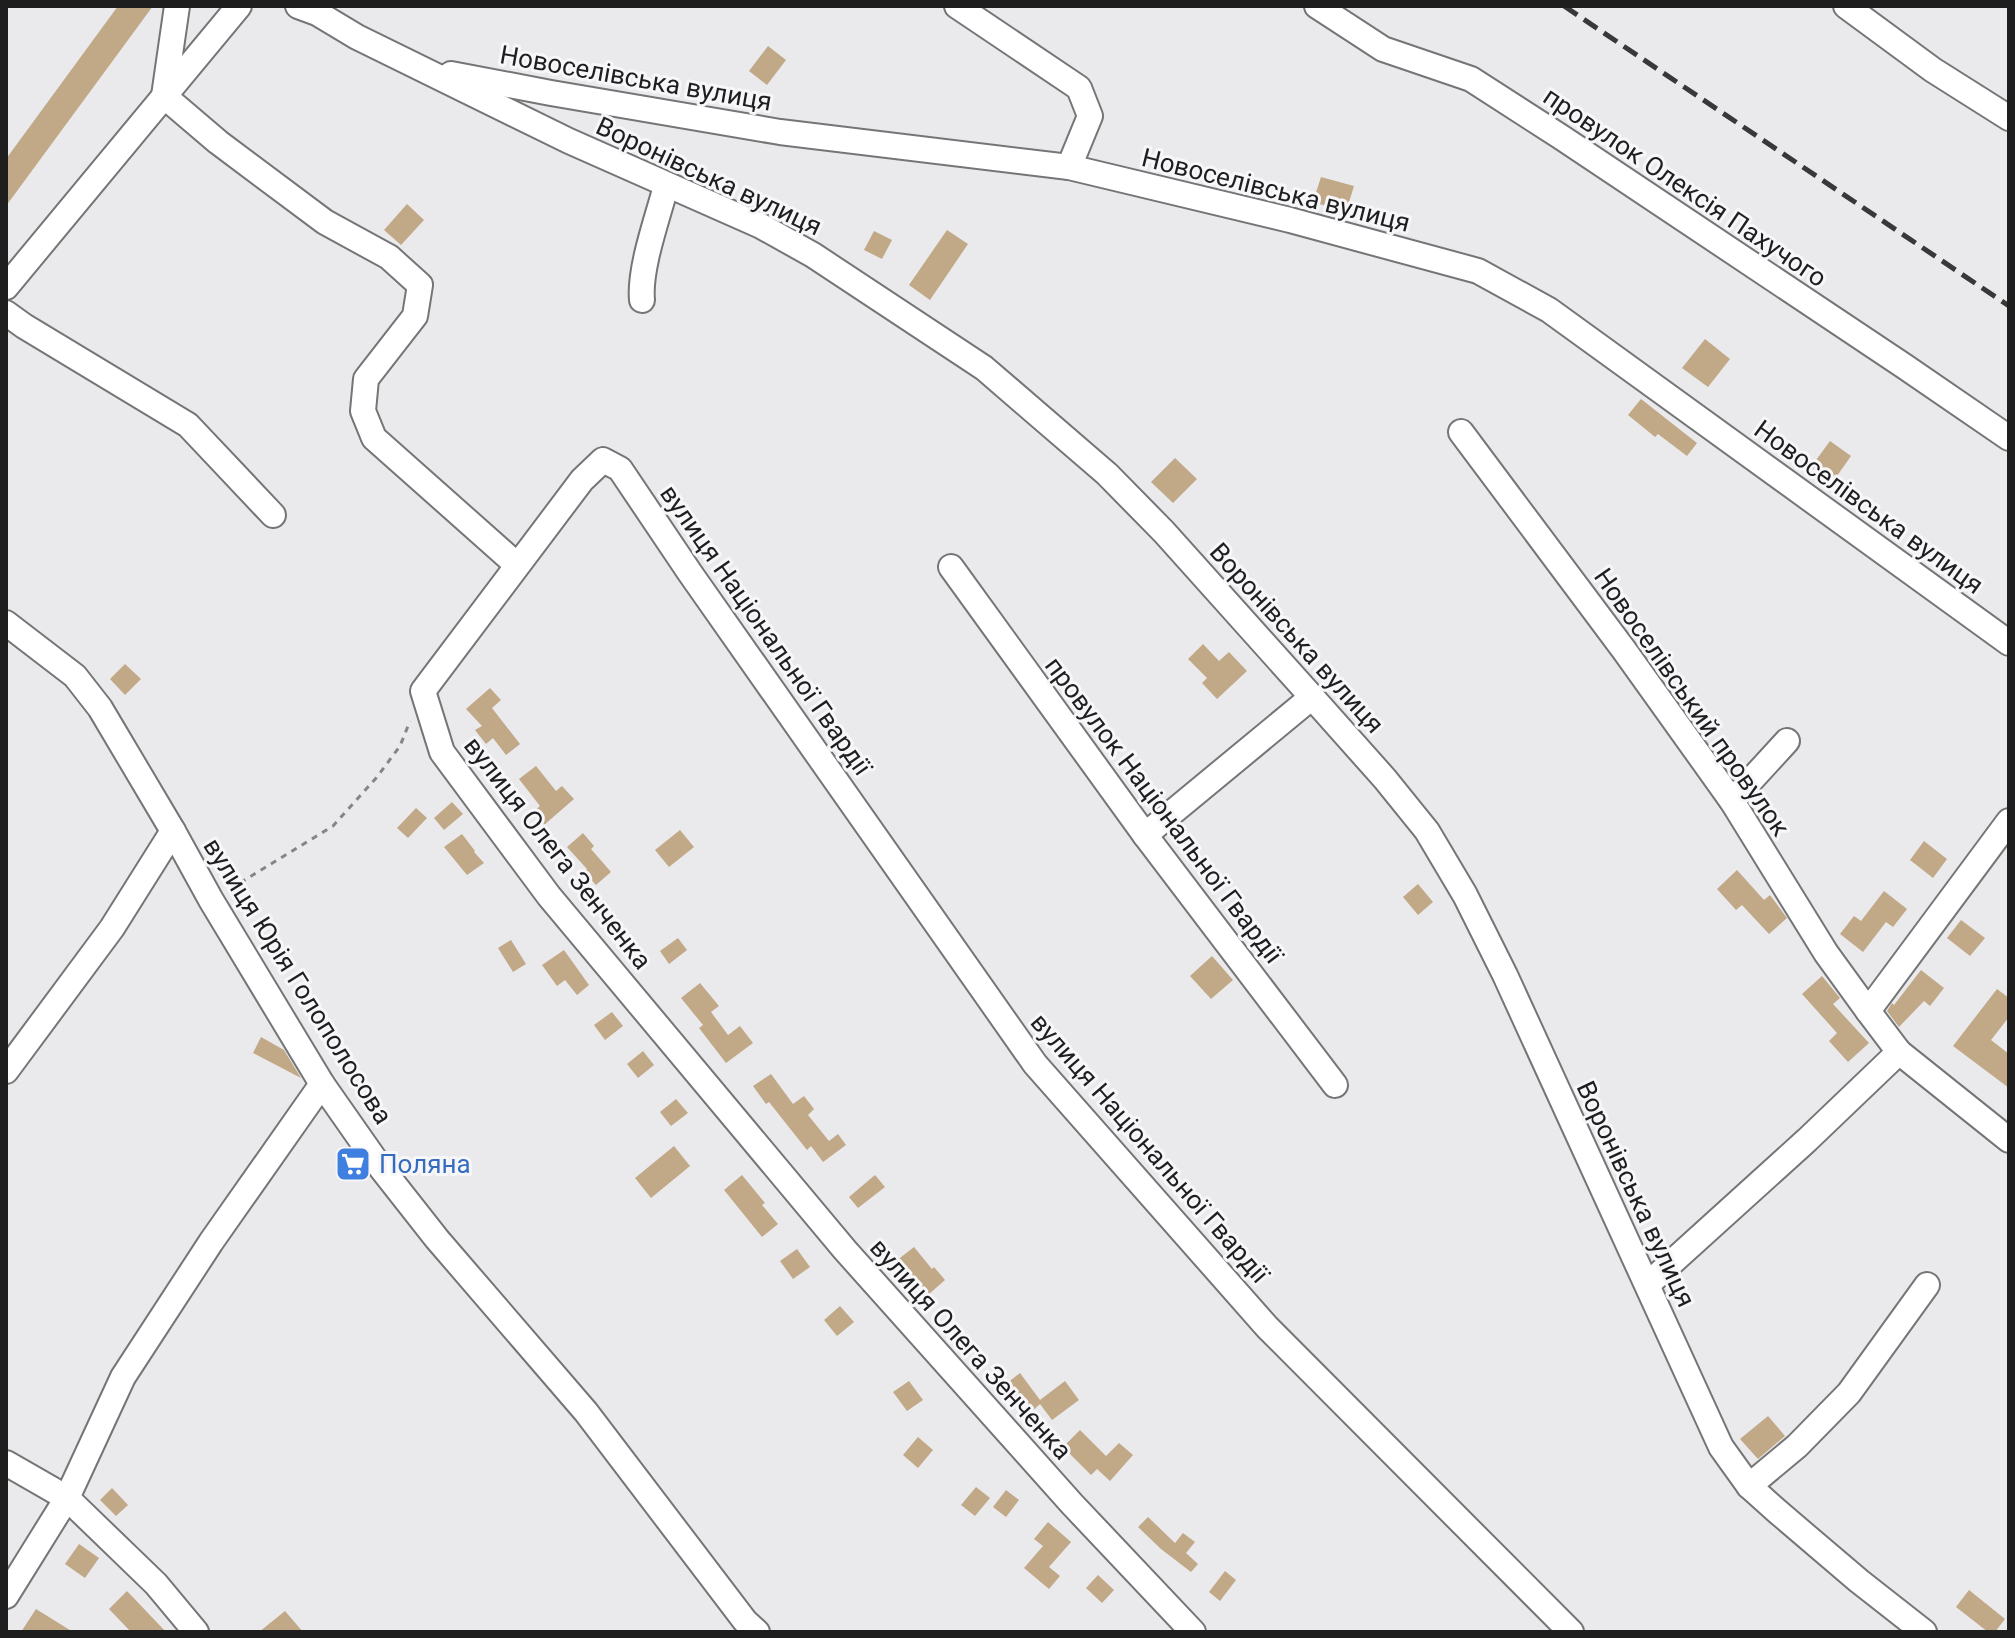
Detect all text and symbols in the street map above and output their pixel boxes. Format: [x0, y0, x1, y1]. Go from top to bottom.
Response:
street label: Новоселівська вулиця [498, 39, 774, 117]
street label: провулок Олексія Пахучого [1538, 81, 1832, 293]
street label: Воронівська вулиця [591, 111, 827, 241]
street label: Новоселівська вулиця [1139, 142, 1413, 238]
street label: Новоселівська вулиця [1749, 414, 1989, 600]
street label: вулиця Національної Гвардії [654, 479, 879, 782]
street label: Воронівська вулиця [1204, 537, 1390, 739]
street label: Новоселівський провулок [1588, 562, 1796, 842]
street label: провулок Національної Гвардії [1039, 651, 1290, 970]
street label: вулиця Олега Зенченка [458, 731, 658, 975]
street label: вулиця Юрія Голополосова [198, 833, 398, 1129]
street label: вулиця Національної Гвардії [1025, 1007, 1276, 1290]
street label: Воронівська вулиця [1571, 1076, 1701, 1312]
supermarket icon: Поляна [334, 1145, 372, 1183]
place label: Поляна [379, 1149, 471, 1179]
street label: вулиця Олега Зенченка [864, 1233, 1078, 1465]

